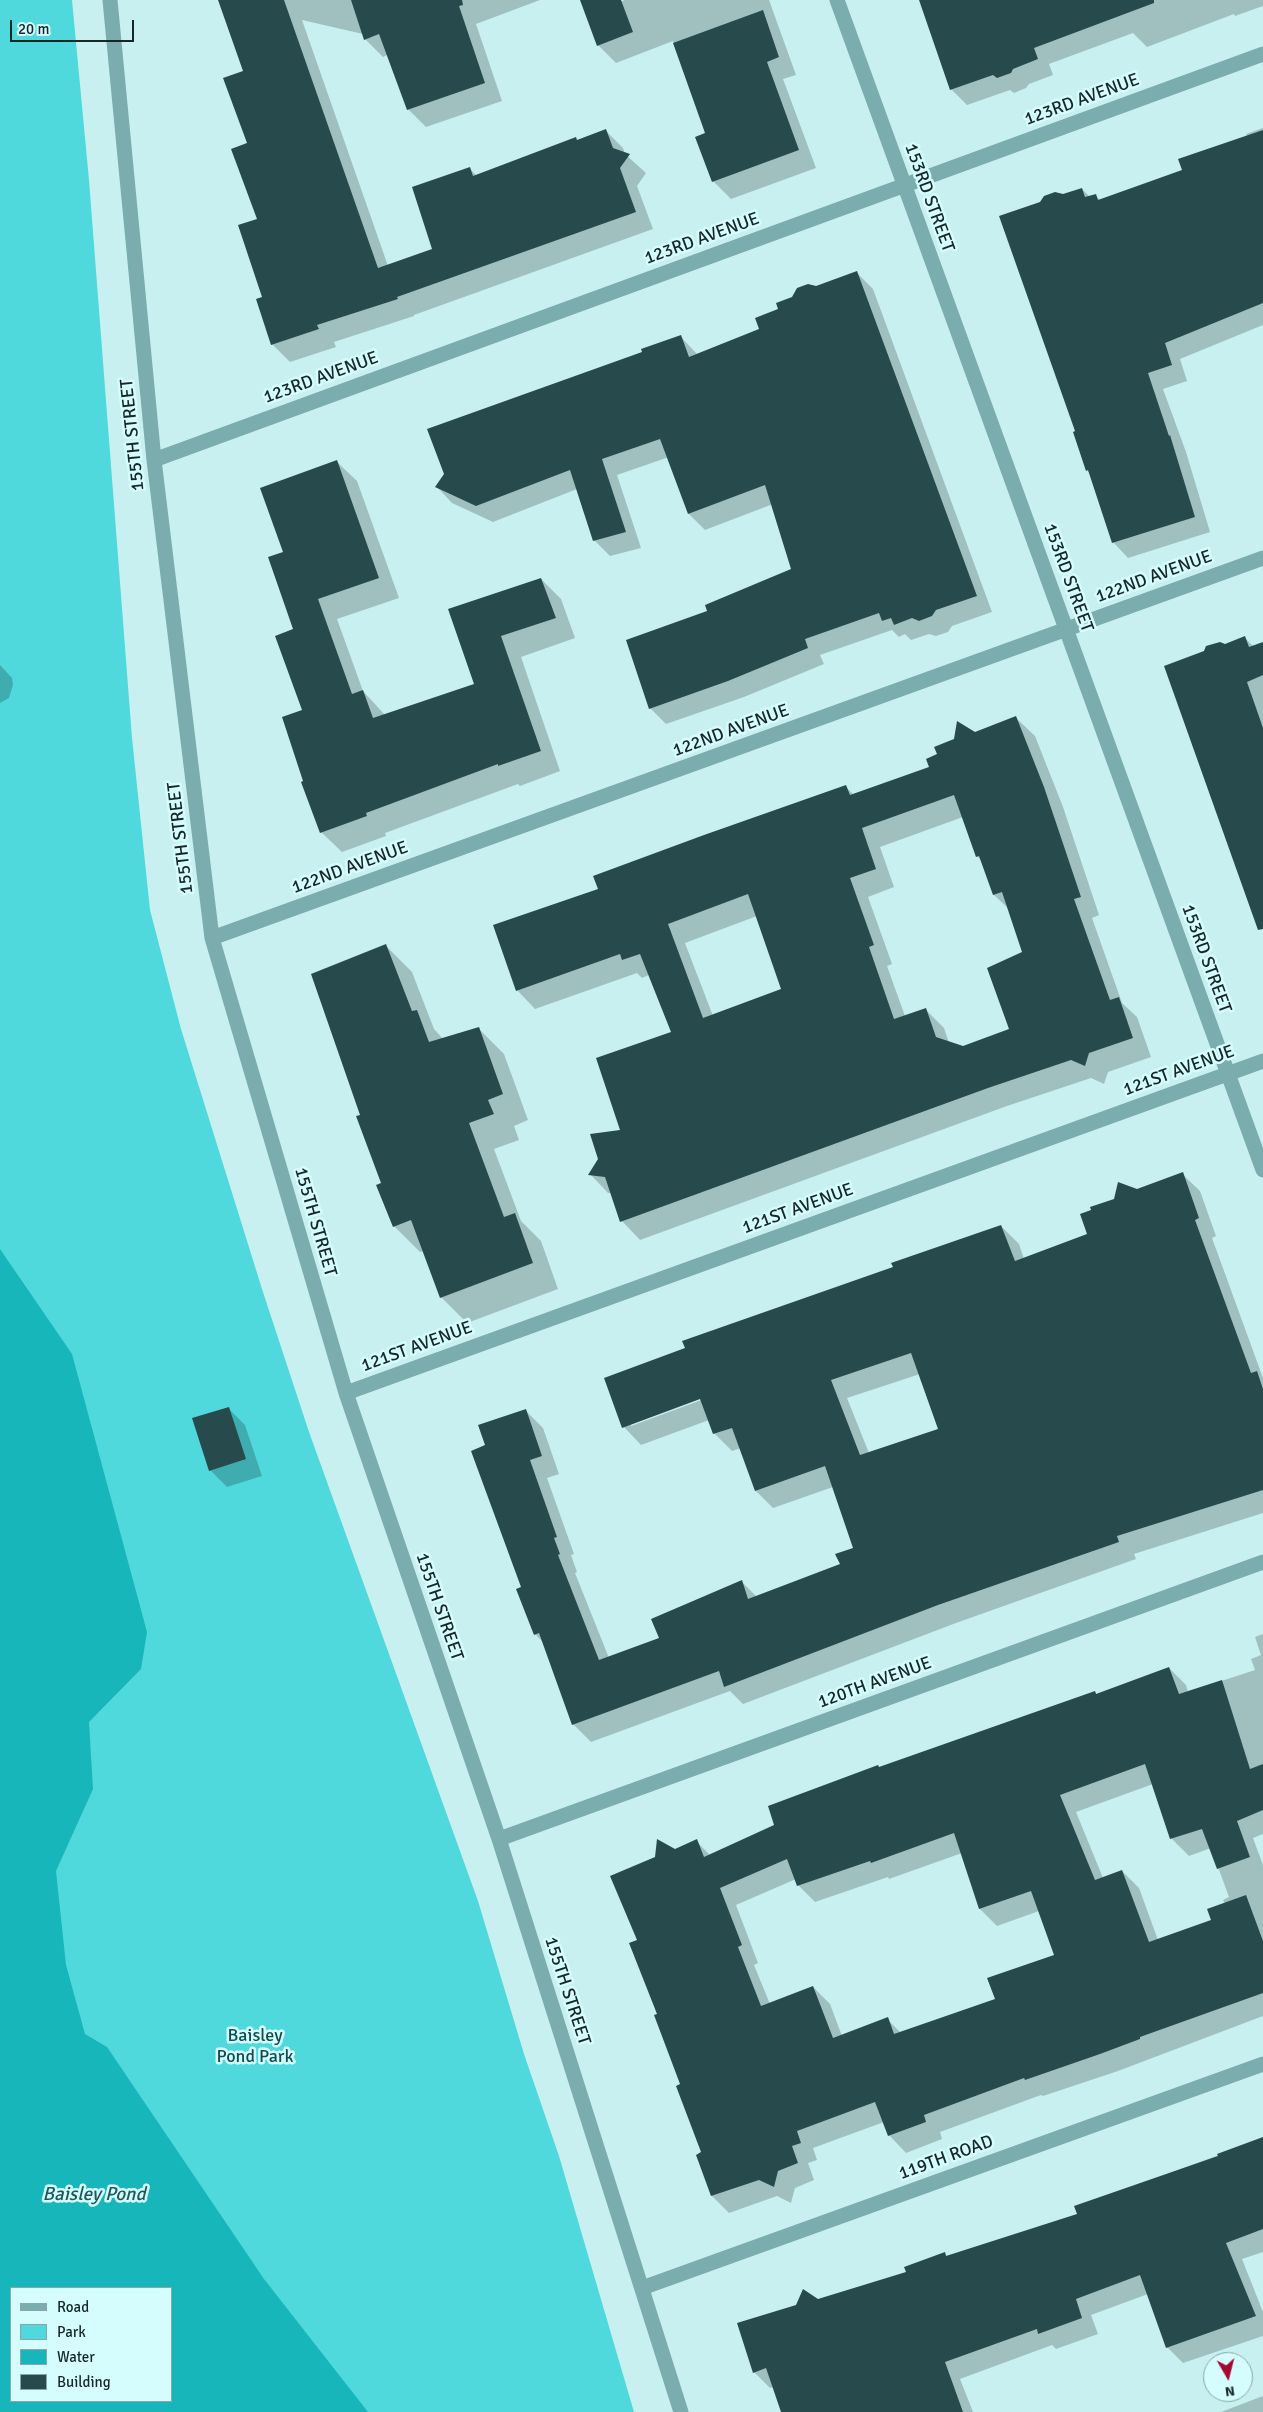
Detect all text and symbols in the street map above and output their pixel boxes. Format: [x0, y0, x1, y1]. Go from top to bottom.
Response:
scale bar [12, 10, 136, 42]
text: 20 m [18, 20, 49, 38]
street label: 123RD AVENUE [1022, 69, 1142, 131]
street label: 153RD STREET [899, 141, 959, 255]
street label: 123RD AVENUE [642, 208, 762, 270]
street label: 123RD AVENUE [261, 347, 381, 409]
street label: 155TH STREET [116, 378, 150, 492]
street label: 153RD STREET [1038, 521, 1098, 635]
street label: 122ND AVENUE [1093, 546, 1215, 608]
street label: 122ND AVENUE [670, 700, 792, 762]
street label: 155TH STREET [163, 781, 199, 895]
street label: 122ND AVENUE [289, 837, 411, 899]
street label: 153RD STREET [1176, 902, 1236, 1016]
street label: 121ST AVENUE [1121, 1041, 1237, 1101]
street label: 155TH STREET [289, 1165, 341, 1279]
street label: 121ST AVENUE [740, 1179, 856, 1239]
street label: 121ST AVENUE [359, 1317, 475, 1377]
street label: 155TH STREET [410, 1550, 468, 1664]
street label: 120TH AVENUE [815, 1652, 935, 1714]
street label: 155TH STREET [539, 1934, 595, 2048]
park label: Baisley Pond Park [217, 2025, 293, 2068]
street label: 119TH ROAD [896, 2131, 996, 2185]
water label: Baisley Pond [43, 2184, 145, 2206]
legend [10, 2287, 172, 2402]
text: Road [57, 2298, 89, 2316]
text: Park [57, 2323, 86, 2341]
text: Water [57, 2348, 95, 2366]
north arrow [1203, 2352, 1253, 2402]
text: Building [57, 2373, 111, 2391]
text: N [1224, 2382, 1236, 2400]

